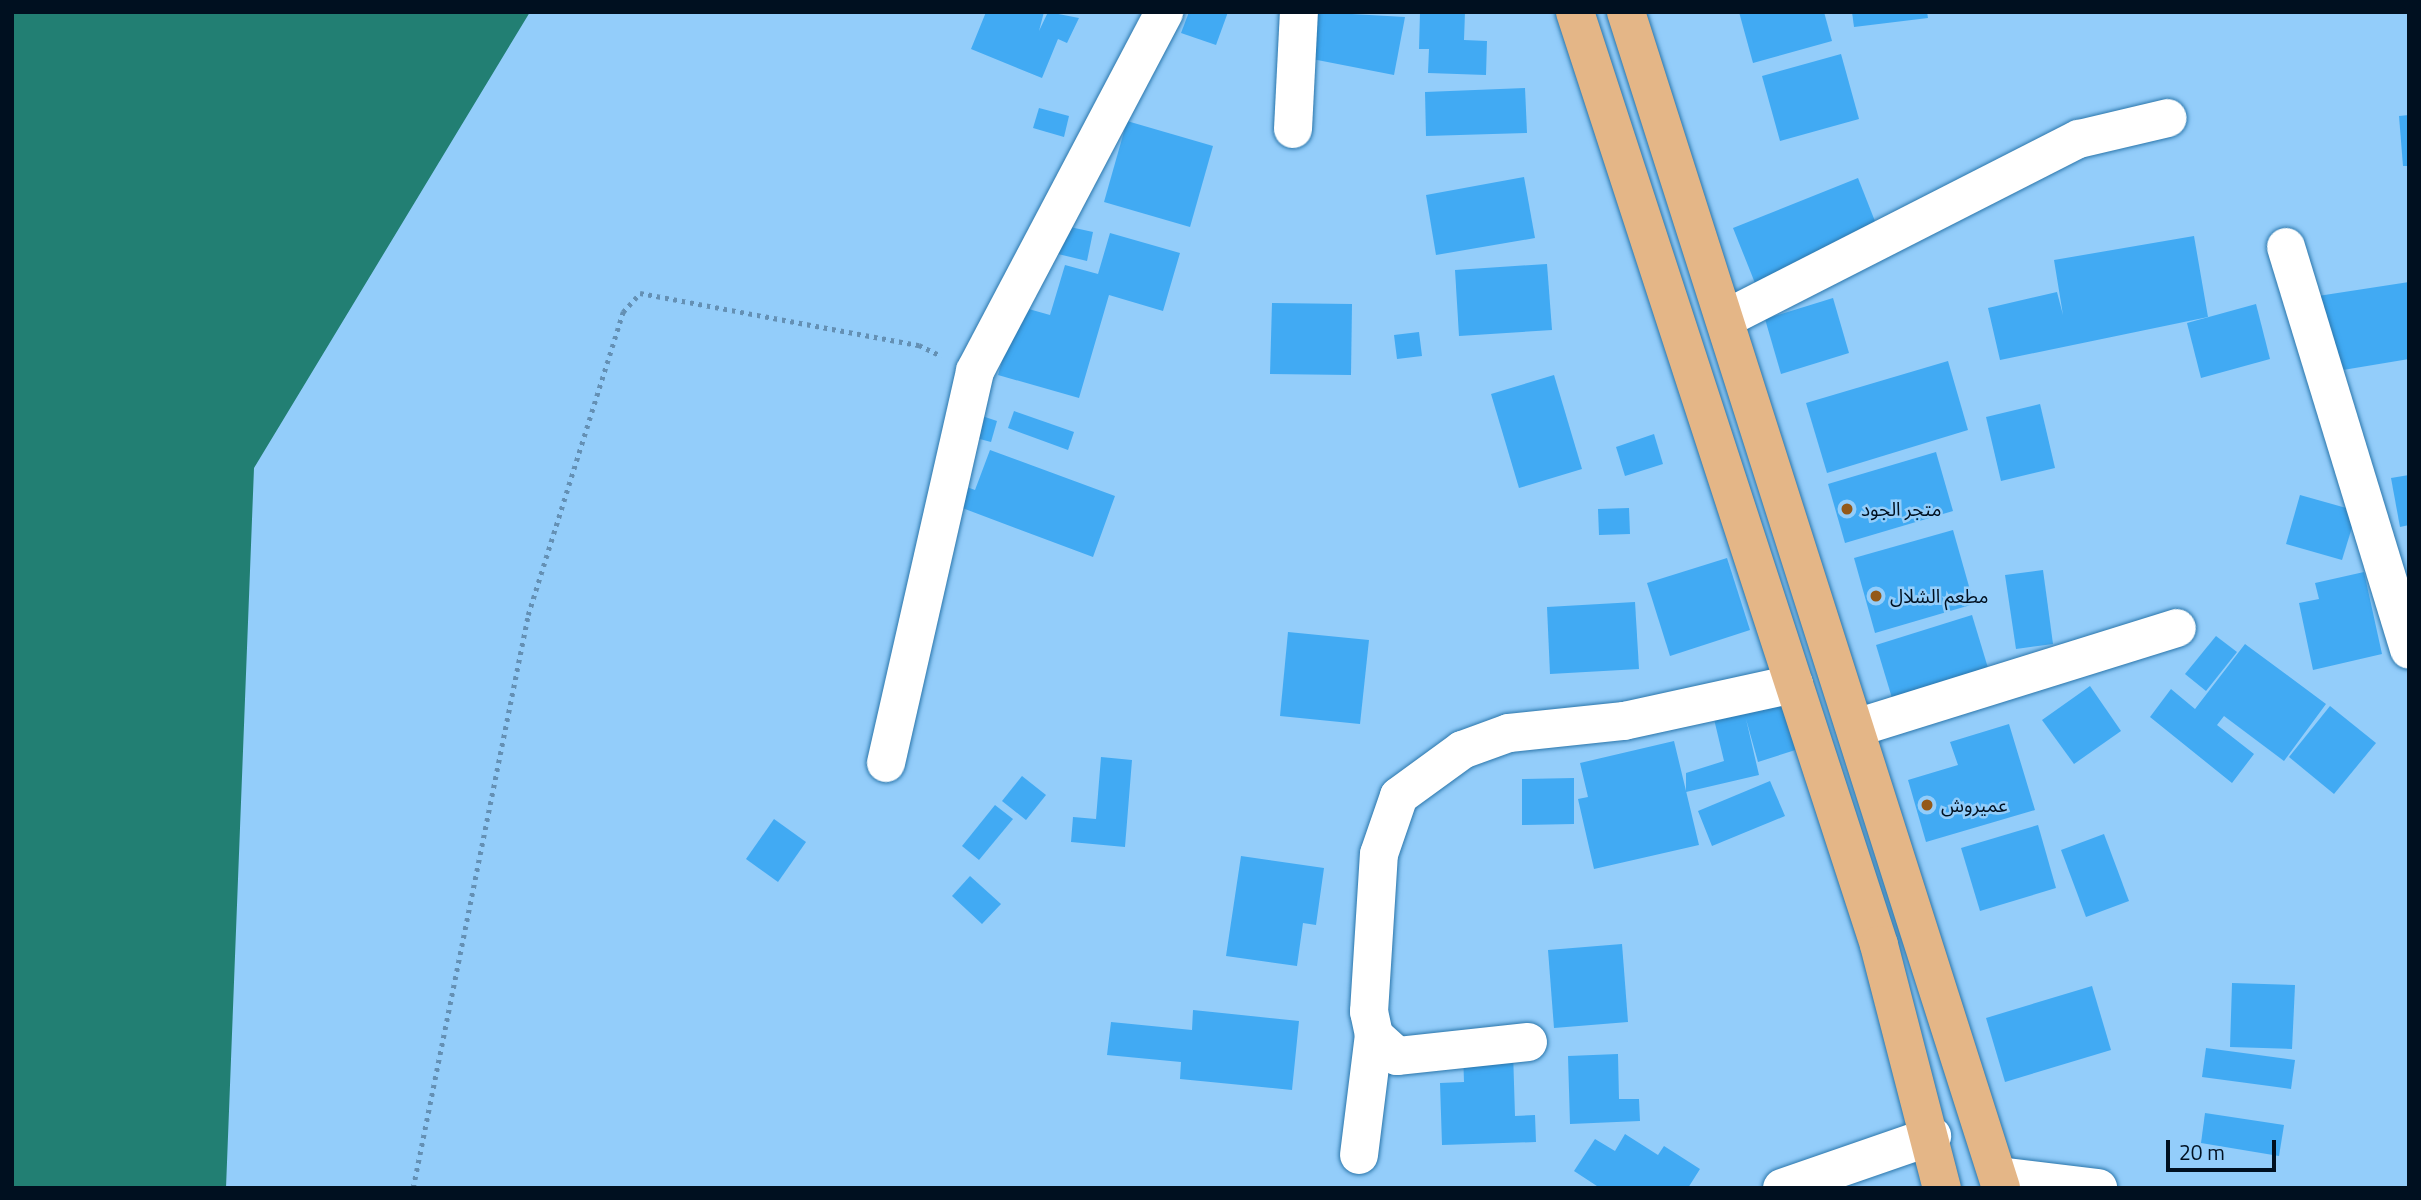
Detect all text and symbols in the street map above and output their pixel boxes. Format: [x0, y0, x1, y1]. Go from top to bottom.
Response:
place label: متجر الجود [1861, 498, 1941, 520]
marker: متجر الجود [1839, 501, 1855, 517]
place label: مطعم الشلال [1890, 585, 1988, 607]
marker: مطعم الشلال [1868, 588, 1884, 604]
place label: عميروش [1941, 794, 2008, 816]
marker: عميروش [1919, 797, 1935, 813]
scale bar [2169, 1126, 2279, 1170]
text: 20 m [2179, 1136, 2225, 1168]

